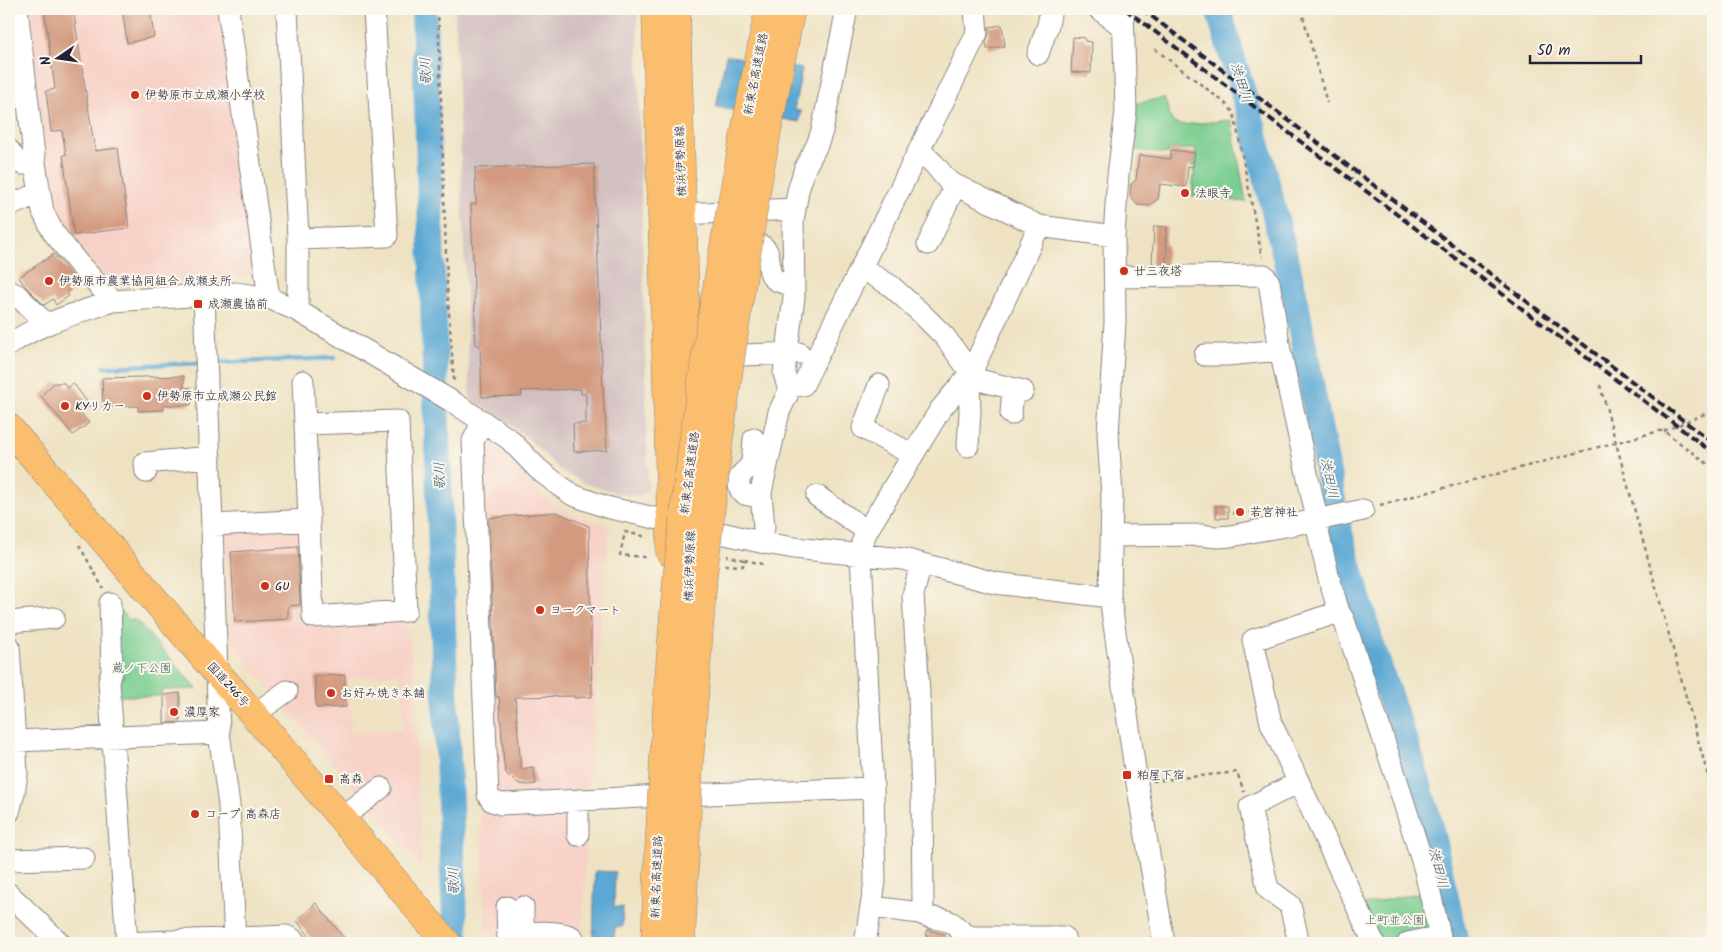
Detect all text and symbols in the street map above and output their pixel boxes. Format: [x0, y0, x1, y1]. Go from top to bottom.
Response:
street label: 新東名高速道路 [739, 31, 773, 117]
north arrow [32, 32, 82, 82]
scale bar [1530, 32, 1641, 64]
text: 50 m [1537, 39, 1571, 63]
text: N [35, 54, 58, 67]
water label: 歌川 [415, 57, 437, 85]
water label: 渋田川 [1224, 60, 1258, 106]
place label: 伊勢原市立成瀬小学校 [145, 86, 265, 105]
marker: 伊勢原市立成瀬小学校 [129, 89, 141, 101]
street label: 横浜伊勢原線 [670, 125, 692, 197]
place label: 法眼寺 [1195, 184, 1231, 203]
marker: 法眼寺 [1179, 187, 1191, 199]
place label: 廿三夜塔 [1134, 262, 1182, 281]
marker: 廿三夜塔 [1118, 265, 1130, 277]
place label: 伊勢原市農業協同組合 成瀬支所 [59, 272, 232, 291]
marker: 伊勢原市農業協同組合 成瀬支所 [43, 275, 55, 287]
place label: 成瀬農協前 [208, 295, 268, 314]
marker: 成瀬農協前 [192, 298, 204, 310]
place label: 伊勢原市立成瀬公民館 [157, 387, 277, 406]
marker: 伊勢原市立成瀬公民館 [141, 390, 153, 402]
place label: KYリカー [75, 397, 125, 416]
marker: KYリカー [59, 400, 71, 412]
street label: 新東名高速道路 [675, 430, 705, 516]
water label: 渋田川 [1314, 455, 1344, 501]
water label: 歌川 [429, 462, 451, 490]
place label: 若宮神社 [1250, 503, 1298, 522]
marker: 若宮神社 [1234, 506, 1246, 518]
street label: 横浜伊勢原線 [679, 530, 701, 602]
place label: GU [275, 577, 290, 596]
marker: GU [259, 580, 271, 592]
place label: ヨークマート [550, 601, 621, 620]
marker: ヨークマート [534, 604, 546, 616]
street label: 国道246号 [202, 658, 254, 712]
park label: 蔵ノ下公園 [112, 659, 172, 678]
place label: お好み焼き本舗 [341, 684, 425, 703]
marker: お好み焼き本舗 [325, 687, 337, 699]
place label: 濃厚家 [184, 703, 220, 722]
marker: 濃厚家 [168, 706, 180, 718]
place label: 粕屋下宿 [1137, 766, 1185, 785]
marker: 粕屋下宿 [1121, 769, 1133, 781]
place label: 高森 [339, 770, 363, 789]
marker: 高森 [323, 773, 335, 785]
place label: コープ 高森店 [205, 805, 281, 824]
marker: コープ 高森店 [189, 808, 201, 820]
street label: 新東名高速道路 [646, 835, 668, 919]
water label: 渋田川 [1422, 845, 1454, 891]
water label: 歌川 [443, 867, 465, 895]
park label: 上町並公園 [1365, 911, 1425, 930]

